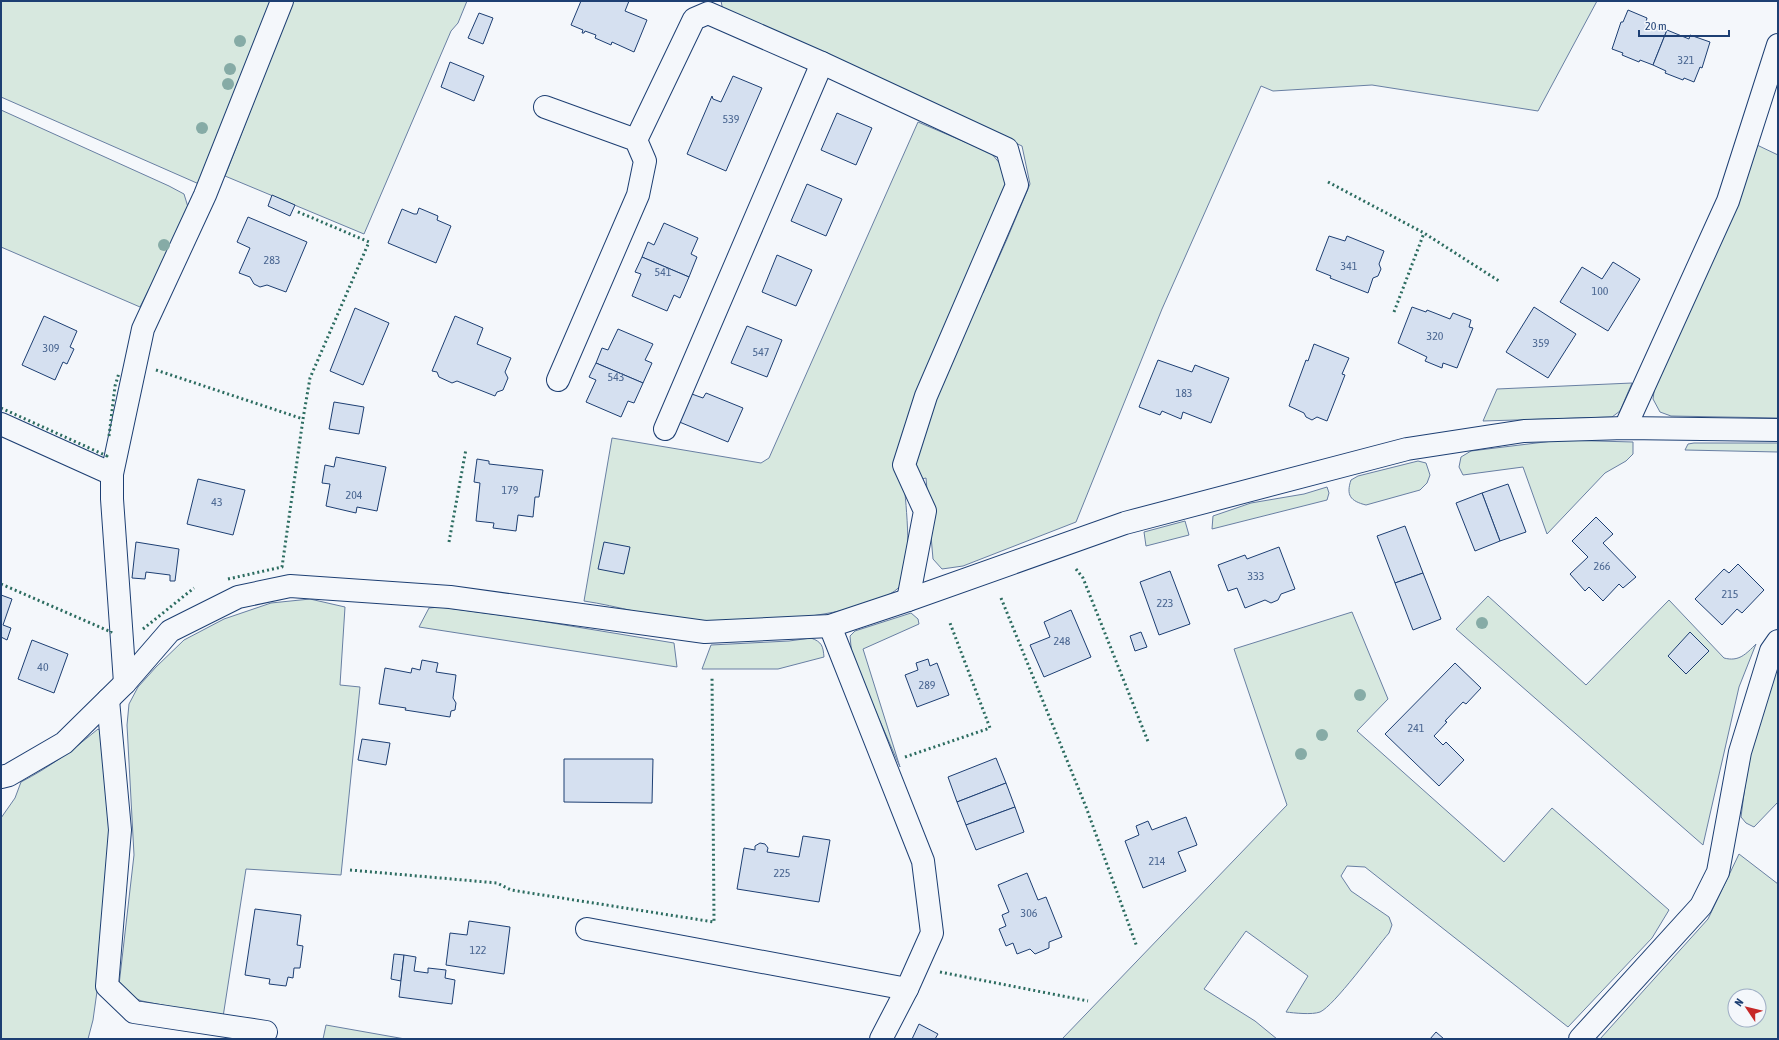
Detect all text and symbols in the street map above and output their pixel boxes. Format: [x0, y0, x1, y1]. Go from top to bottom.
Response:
scale bar [1639, 12, 1729, 38]
text: 20 m [1645, 19, 1667, 33]
house number: 321 [1678, 53, 1695, 67]
house number: 539 [723, 112, 740, 126]
house number: 283 [264, 253, 280, 267]
house number: 341 [1341, 259, 1358, 273]
house number: 541 [655, 265, 672, 279]
house number: 100 [1592, 284, 1609, 298]
house number: 320 [1427, 329, 1444, 343]
house number: 359 [1533, 336, 1550, 350]
house number: 309 [43, 341, 60, 355]
house number: 547 [753, 345, 770, 359]
house number: 543 [608, 370, 624, 384]
house number: 183 [1176, 386, 1192, 400]
house number: 179 [502, 483, 519, 497]
house number: 204 [346, 488, 363, 502]
house number: 43 [211, 495, 223, 509]
house number: 266 [1594, 559, 1611, 573]
house number: 333 [1248, 569, 1264, 583]
house number: 215 [1722, 587, 1738, 601]
house number: 223 [1157, 596, 1173, 610]
house number: 248 [1054, 634, 1071, 648]
house number: 40 [37, 660, 49, 674]
house number: 289 [919, 678, 936, 692]
house number: 241 [1408, 721, 1425, 735]
house number: 214 [1149, 854, 1166, 868]
house number: 225 [774, 866, 790, 880]
house number: 306 [1021, 906, 1038, 920]
house number: 122 [470, 943, 486, 957]
north arrow [1727, 988, 1767, 1028]
text: N [1732, 996, 1746, 1008]

